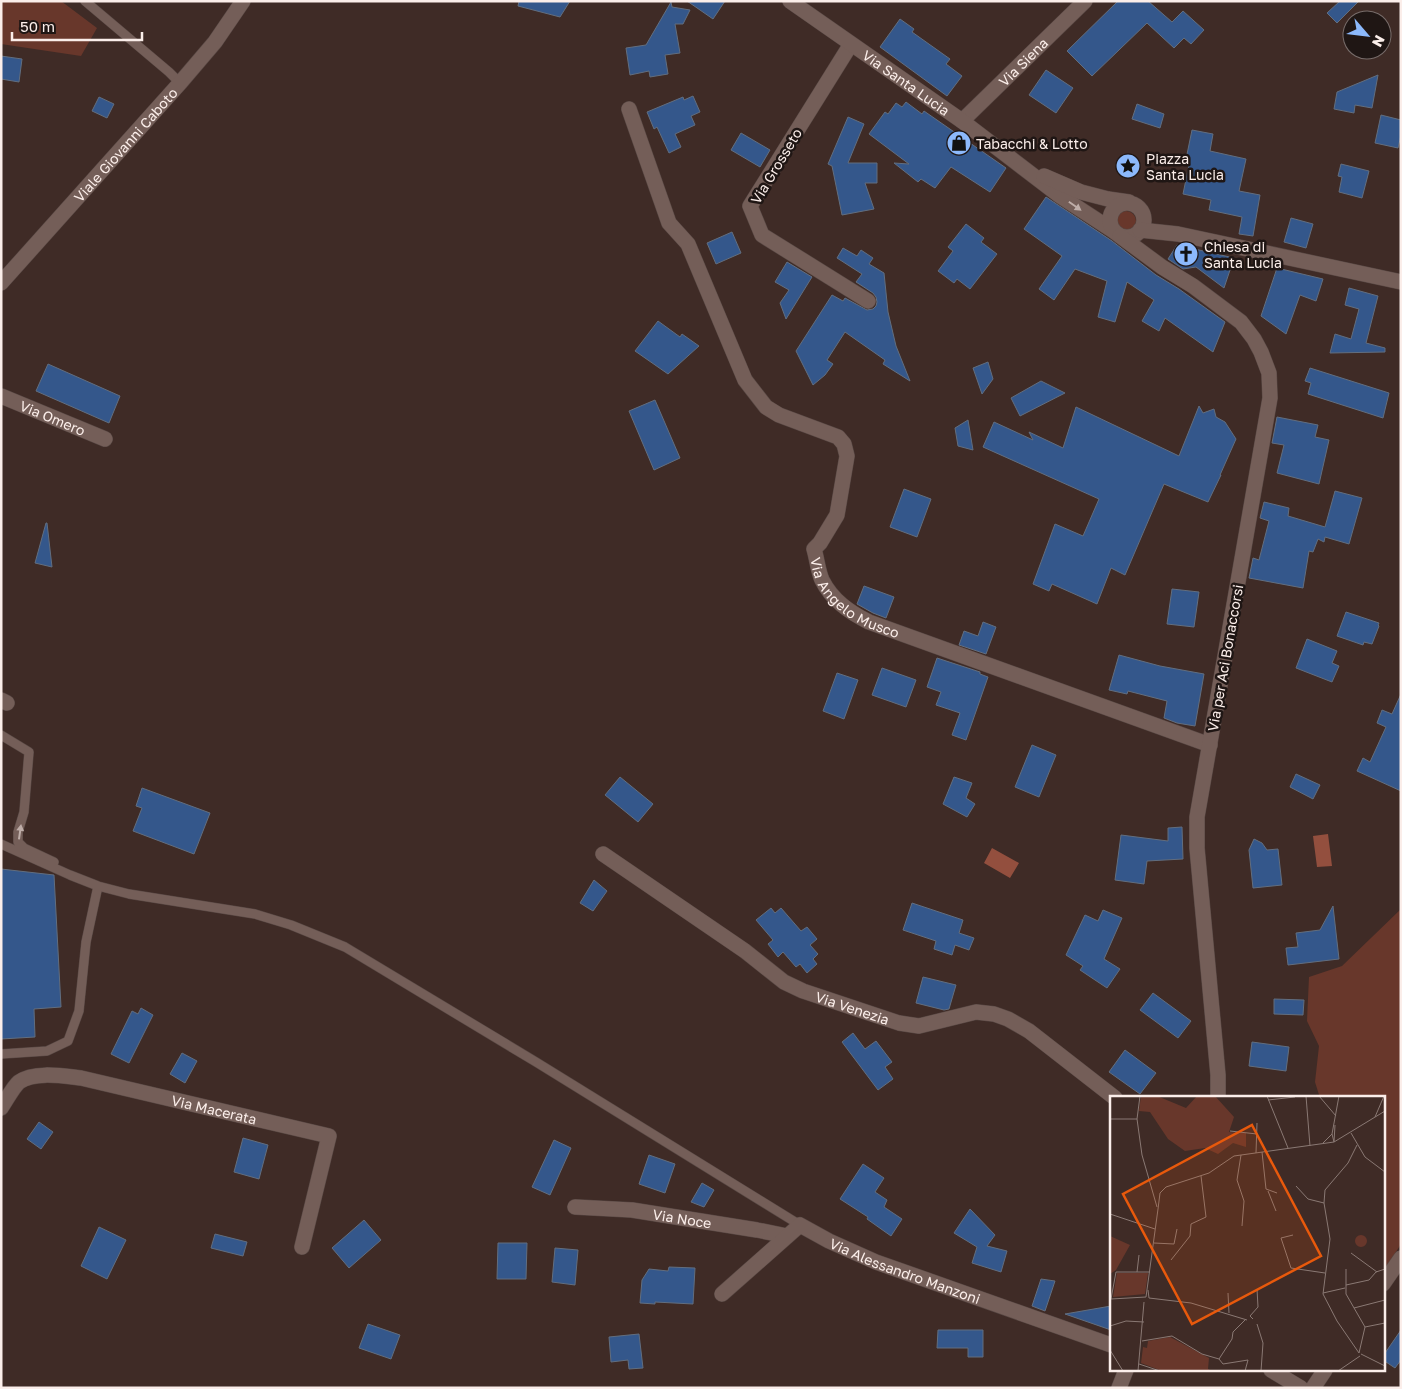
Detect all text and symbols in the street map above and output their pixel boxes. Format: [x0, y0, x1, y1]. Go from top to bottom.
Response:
scale bar [12, 10, 142, 42]
north arrow [1342, 10, 1392, 60]
text: 50 m [20, 17, 55, 35]
text: N [1369, 33, 1389, 50]
street label: Via Siena [995, 34, 1051, 89]
street label: Via Santa Lucia [860, 46, 953, 119]
street label: Viale Giovanni Caboto [70, 84, 180, 205]
street label: Via Grosseto [747, 125, 805, 207]
shop icon: Tabacchi & Lotto [946, 130, 972, 156]
place label: Tabacchi & Lotto [976, 135, 1088, 152]
place label: Piazza Santa Lucia [1146, 150, 1224, 183]
place icon: Piazza Santa Lucia [1115, 153, 1141, 179]
one-way arrow [1068, 201, 1082, 211]
place label: Chiesa di Santa Lucia [1204, 238, 1282, 271]
church icon: Chiesa di Santa Lucia [1173, 241, 1199, 267]
street label: Via Omero [18, 396, 88, 438]
street label: Via Angelo Musco [808, 556, 902, 641]
street label: Via per Aci Bonaccorsi [1204, 583, 1246, 733]
one-way arrow [16, 824, 24, 840]
street label: Via Venezia [813, 987, 892, 1028]
street label: Via Macerata [170, 1091, 259, 1127]
inset map [1110, 1096, 1384, 1372]
street label: Via Noce [652, 1205, 713, 1231]
street label: Via Alessandro Manzoni [827, 1234, 983, 1307]

